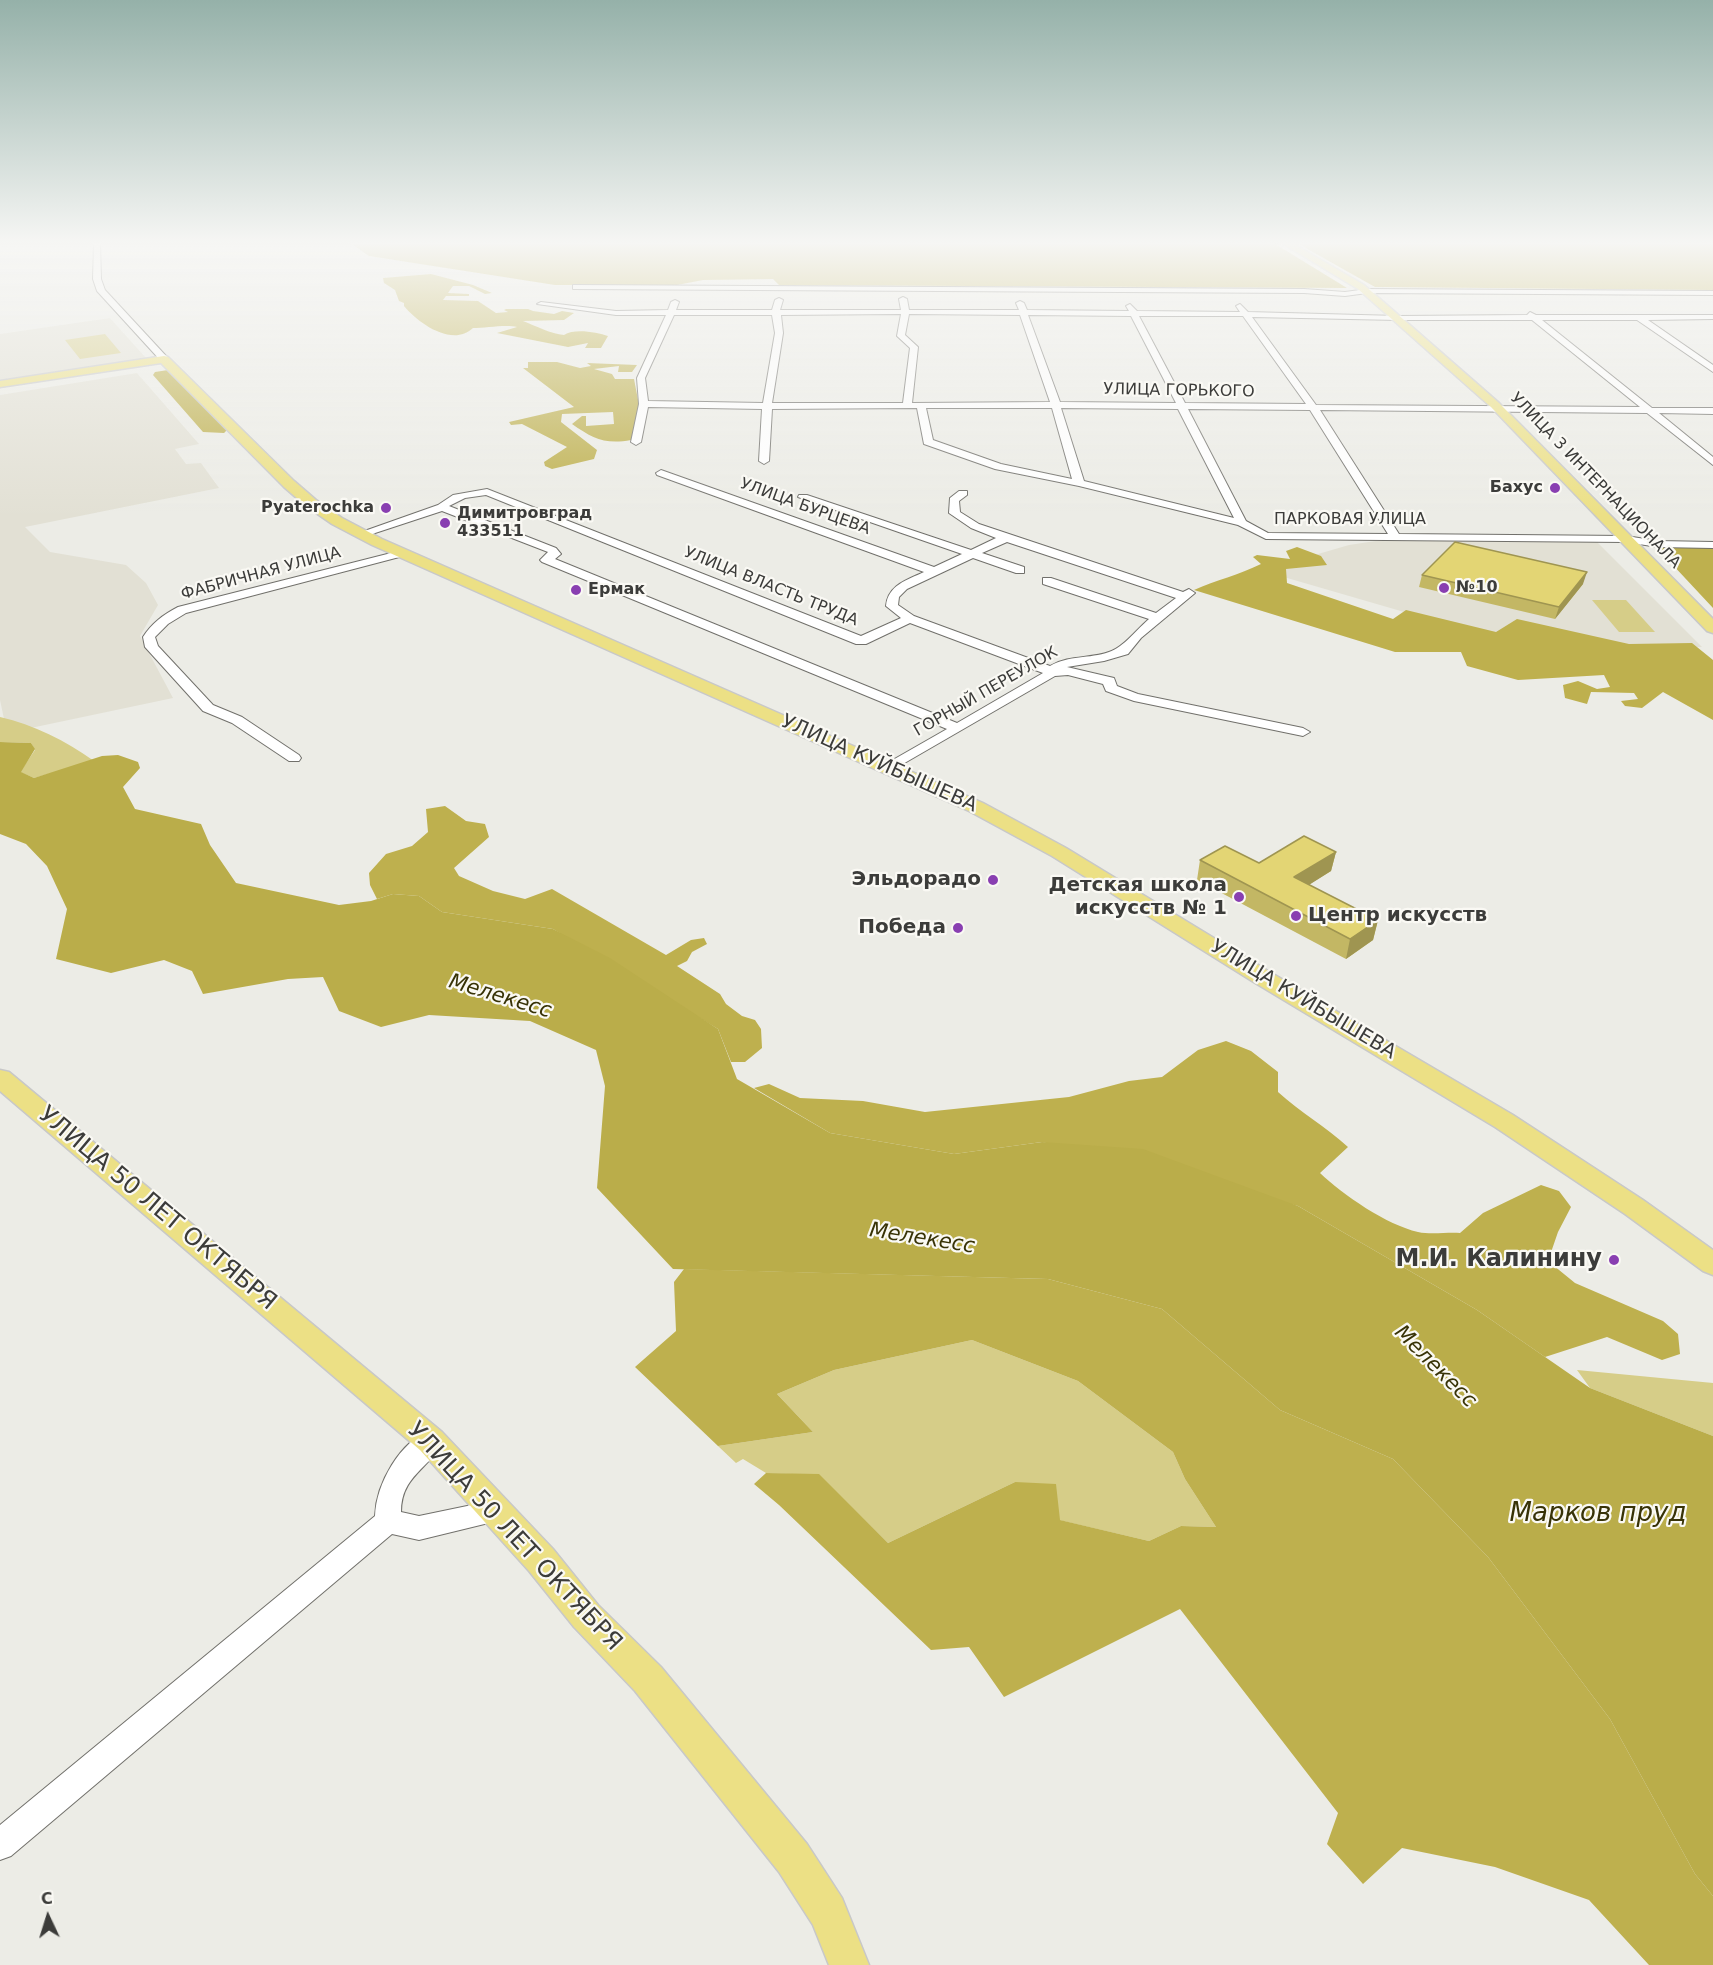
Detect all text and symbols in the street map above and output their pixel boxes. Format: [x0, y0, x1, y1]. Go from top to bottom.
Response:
street label: УЛИЦА ГОРЬКОГО [1103, 380, 1255, 402]
street label: УЛИЦА 3 ИНТЕРНАЦИОНАЛА [1506, 389, 1684, 573]
street label: УЛИЦА БУРЦЕВА [737, 475, 873, 539]
place label: Бахус [1490, 478, 1543, 498]
marker: Бахус [1548, 481, 1562, 495]
place label: Pyaterochka [261, 498, 374, 518]
marker: Pyaterochka [379, 501, 393, 515]
place label: Димитровград 433511 [457, 504, 592, 542]
street label: ПАРКОВАЯ УЛИЦА [1274, 510, 1426, 530]
marker: Димитровград 433511 [438, 516, 452, 530]
street label: ФАБРИЧНАЯ УЛИЦА [179, 543, 343, 605]
street label: УЛИЦА ВЛАСТЬ ТРУДА [681, 543, 861, 631]
place label: №10 [1456, 578, 1498, 598]
place label: Ермак [588, 580, 645, 600]
marker: №10 [1437, 581, 1451, 595]
marker: Ермак [569, 583, 583, 597]
street label: ГОРНЫЙ ПЕРЕУЛОК [911, 643, 1061, 741]
street label: УЛИЦА КУЙБЫШЕВА [777, 710, 981, 818]
place label: Эльдорадо [851, 868, 981, 892]
marker: Эльдорадо [986, 873, 1000, 887]
place label: Детская школа искусств № 1 [1049, 874, 1227, 921]
marker: Детская школа искусств № 1 [1232, 890, 1246, 904]
place label: Центр искусств [1308, 904, 1487, 928]
marker: Центр искусств [1289, 909, 1303, 923]
place label: Победа [858, 916, 946, 940]
marker: Победа [951, 921, 965, 935]
street label: УЛИЦА КУЙБЫШЕВА [1206, 935, 1400, 1065]
water label: Мелекесс [446, 969, 554, 1025]
street label: УЛИЦА 50 ЛЕТ ОКТЯБРЯ [32, 1101, 282, 1317]
water label: Мелекесс [868, 1218, 976, 1260]
place label: М.И. Калинину [1396, 1246, 1602, 1274]
marker: М.И. Калинину [1607, 1253, 1621, 1267]
water label: Мелекесс [1389, 1321, 1481, 1413]
street label: УЛИЦА 50 ЛЕТ ОКТЯБРЯ [401, 1417, 627, 1657]
water label: Марков пруд [1510, 1498, 1686, 1530]
north arrow [18, 1887, 78, 1947]
text: С [40, 1889, 53, 1908]

